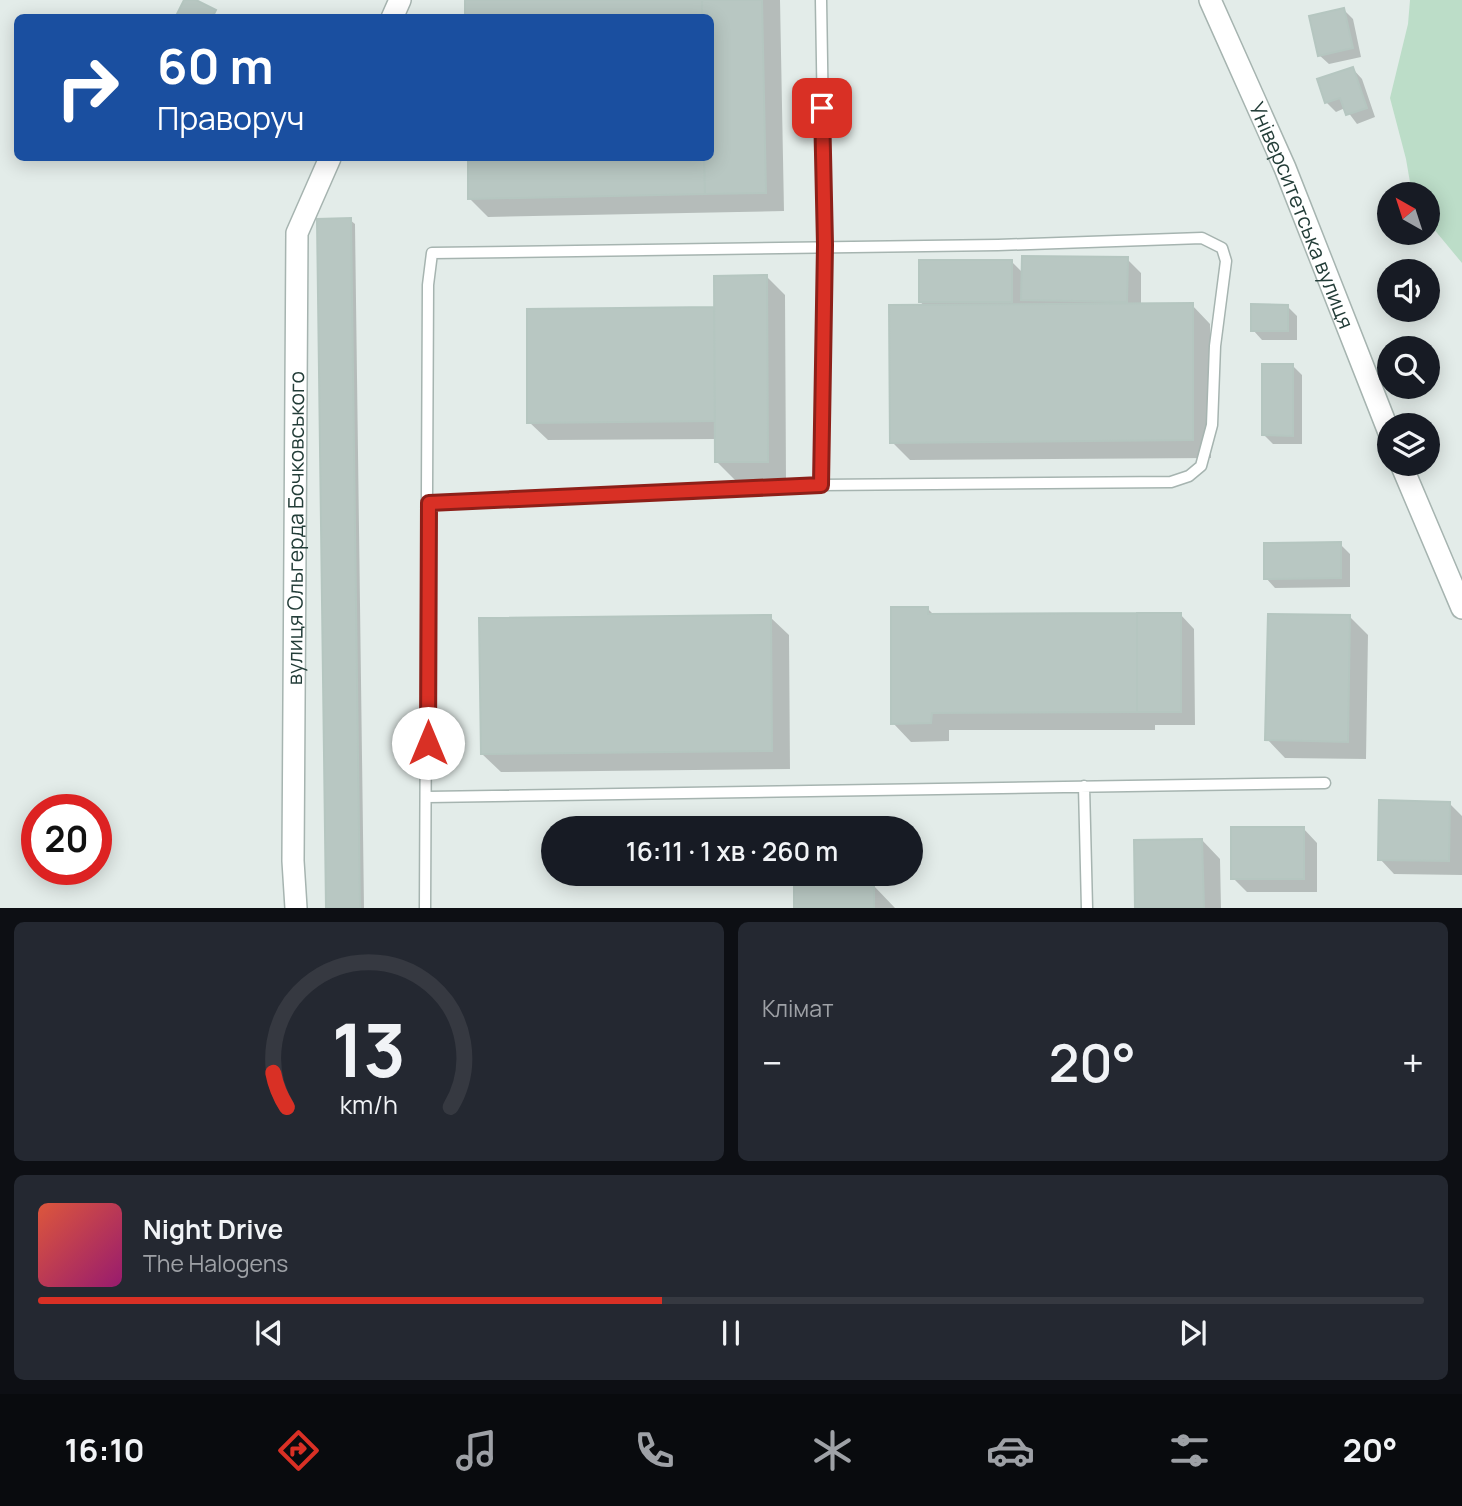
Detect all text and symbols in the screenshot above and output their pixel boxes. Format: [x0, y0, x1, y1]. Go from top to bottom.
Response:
text: 60 m [157, 32, 274, 99]
icon: right [42, 42, 133, 133]
pin [792, 78, 852, 138]
icon: arrive [803, 89, 841, 127]
text: Праворуч [157, 96, 305, 140]
street label: Університетська вулиця [1243, 97, 1361, 333]
north arrow [1377, 182, 1440, 245]
map controls [1377, 182, 1440, 476]
button: sound [1377, 259, 1440, 322]
button: search [1377, 336, 1440, 399]
street label: вулиця Ольгерда Бочковського [280, 371, 310, 685]
button: layers [1377, 413, 1440, 476]
position arrow [391, 706, 465, 780]
speed limit sign: 20 [21, 794, 112, 885]
text: 16:11 · 1 хв · 260 m [626, 833, 838, 869]
text: Клімат [762, 992, 834, 1024]
text: 13 [332, 1000, 406, 1100]
text: 20° [1049, 1027, 1136, 1098]
text: − [762, 1036, 783, 1088]
text: + [1402, 1036, 1424, 1088]
text: km/h [340, 1087, 398, 1122]
text: Night Drive [143, 1211, 283, 1247]
text: The Halogens [143, 1247, 288, 1279]
icon: previous [250, 1314, 288, 1352]
icon: pause [712, 1314, 750, 1352]
icon: next [1174, 1314, 1212, 1352]
icon: directions [274, 1426, 323, 1475]
icon: music [452, 1426, 501, 1475]
icon: phone [630, 1426, 679, 1475]
icon: climate [808, 1426, 857, 1475]
icon: car [986, 1426, 1035, 1475]
icon: filters [1165, 1426, 1214, 1475]
text: 16:10 [65, 1428, 145, 1472]
text: 20° [1343, 1428, 1397, 1472]

